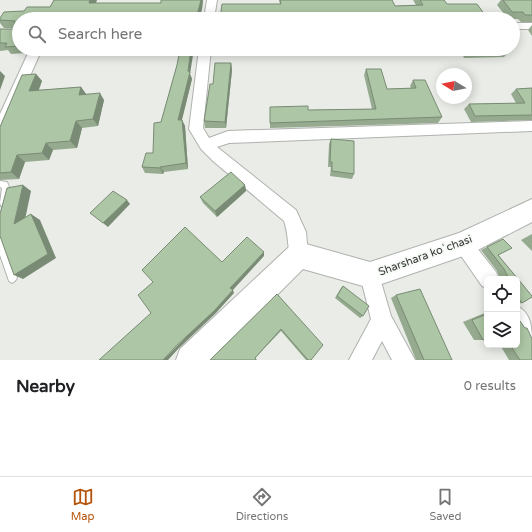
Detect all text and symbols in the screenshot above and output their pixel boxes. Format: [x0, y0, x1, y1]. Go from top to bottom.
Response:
search box [12, 12, 520, 56]
icon: search [26, 23, 48, 45]
text: Search here [58, 25, 142, 43]
north arrow [436, 68, 472, 104]
street label: Sharshara koʻchasi [376, 232, 474, 278]
map controls [484, 276, 520, 348]
button: locate [484, 276, 520, 312]
button: layers [484, 312, 520, 348]
text: Nearby [16, 376, 75, 397]
text: 0 results [464, 378, 516, 394]
tab: Map [71, 486, 94, 523]
tab: Directions [236, 486, 288, 523]
tab: Saved [430, 486, 461, 523]

